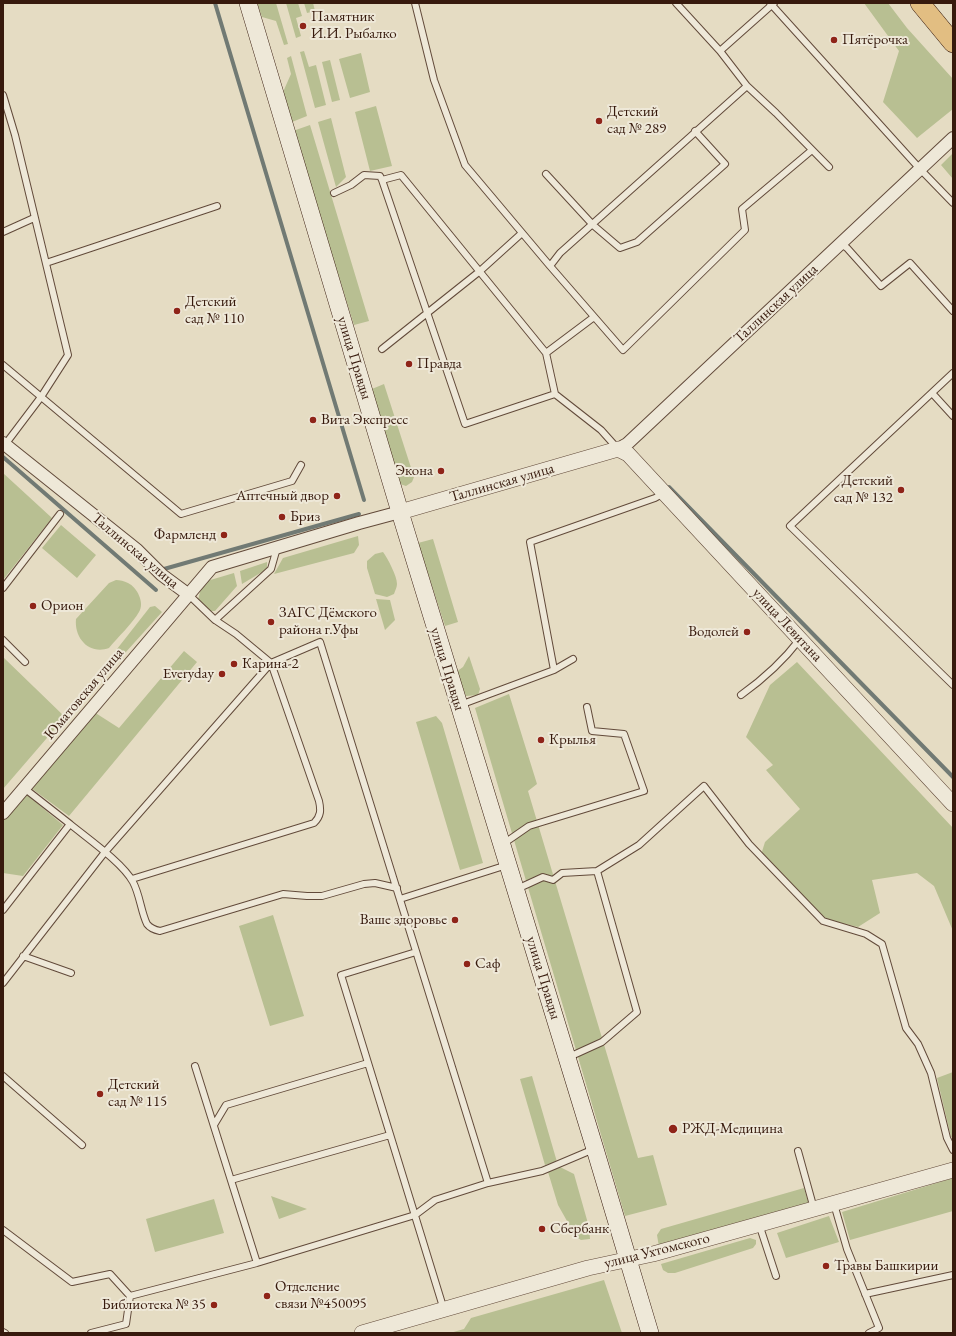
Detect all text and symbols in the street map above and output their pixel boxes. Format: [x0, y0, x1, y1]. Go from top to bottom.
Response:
place label: Памятник И.И. Рыбалко [311, 8, 397, 43]
marker: Памятник И.И. Рыбалко [298, 21, 308, 31]
place label: Пятёрочка [842, 31, 908, 49]
marker: Пятёрочка [829, 35, 839, 45]
place label: Детский сад № 289 [607, 103, 666, 138]
marker: Детский сад № 289 [594, 116, 604, 126]
street label: Таллинская улица [730, 261, 822, 347]
place label: Детский сад № 110 [185, 293, 244, 328]
marker: Детский сад № 110 [172, 306, 182, 316]
street label: улица Правды [333, 314, 375, 402]
place label: Правда [417, 355, 462, 373]
marker: Правда [404, 359, 414, 369]
place label: Вита Экспресс [321, 411, 408, 429]
marker: Вита Экспресс [308, 415, 318, 425]
street label: Таллинская улица [448, 459, 556, 507]
place label: Экона [395, 462, 433, 480]
marker: Экона [436, 466, 446, 476]
place label: Детский сад № 132 [834, 472, 893, 507]
marker: Детский сад № 132 [896, 485, 906, 495]
place label: Аптечный двор [236, 487, 329, 505]
marker: Аптечный двор [332, 491, 342, 501]
place label: Бриз [290, 508, 320, 526]
street label: Таллинская улица [88, 509, 182, 593]
marker: Бриз [277, 512, 287, 522]
place label: Фармленд [154, 526, 216, 544]
marker: Фармленд [219, 530, 229, 540]
street label: улица Левитана [748, 584, 826, 666]
place label: Орион [41, 597, 83, 615]
marker: Орион [28, 601, 38, 611]
place label: ЗАГС Дёмского района г.Уфы [279, 604, 377, 639]
marker: ЗАГС Дёмского района г.Уфы [266, 617, 276, 627]
place label: Водолей [688, 623, 739, 641]
street label: улица Правды [426, 625, 468, 713]
marker: Водолей [742, 627, 752, 637]
street label: Юматовская улица [40, 644, 128, 744]
place label: Карина-2 [242, 655, 299, 673]
marker: Карина-2 [229, 659, 239, 669]
place label: Everyday [163, 665, 214, 683]
marker: Everyday [217, 669, 227, 679]
place label: Крылья [549, 731, 596, 749]
marker: Крылья [536, 735, 546, 745]
place label: Ваше здоровье [360, 911, 447, 929]
marker: Ваше здоровье [450, 915, 460, 925]
street label: улица Правды [522, 934, 564, 1022]
place label: Саф [475, 955, 500, 973]
marker: Саф [462, 959, 472, 969]
place label: Детский сад № 115 [108, 1076, 167, 1111]
marker: Детский сад № 115 [95, 1089, 105, 1099]
place label: РЖД-Медицина [682, 1120, 783, 1138]
marker: РЖД-Медицина [667, 1123, 679, 1135]
place label: Сбербанк [550, 1220, 609, 1238]
marker: Сбербанк [537, 1224, 547, 1234]
street label: улица Ухтомского [602, 1229, 712, 1273]
place label: Травы Башкирии [834, 1257, 938, 1275]
marker: Травы Башкирии [821, 1261, 831, 1271]
place label: Отделение связи №450095 [275, 1278, 367, 1313]
marker: Отделение связи №450095 [262, 1291, 272, 1301]
place label: Библиотека № 35 [102, 1296, 206, 1314]
marker: Библиотека № 35 [209, 1300, 219, 1310]

